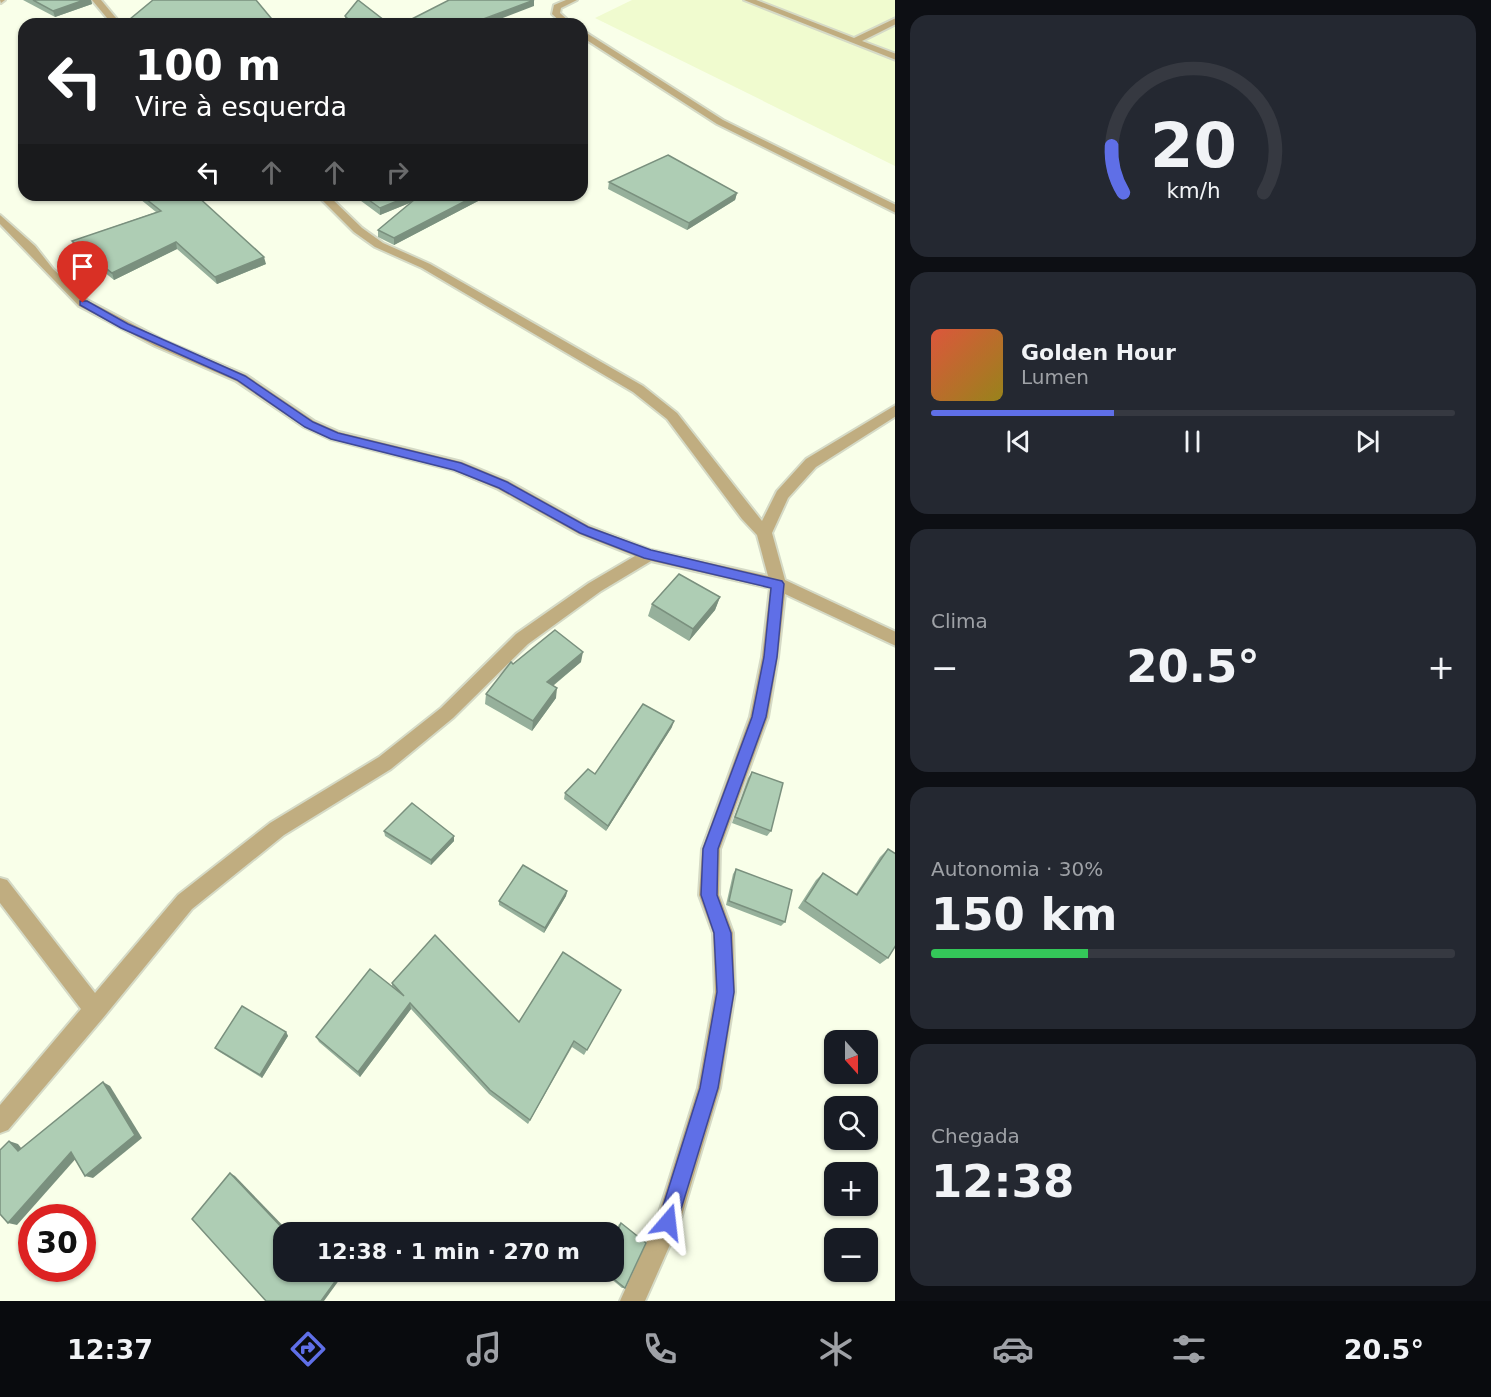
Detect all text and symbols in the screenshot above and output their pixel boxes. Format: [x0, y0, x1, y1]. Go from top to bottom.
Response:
text: 100 m [135, 41, 281, 90]
icon: left [36, 42, 114, 120]
text: Vire à esquerda [135, 91, 347, 122]
text: 20 [1150, 109, 1236, 182]
icon: left [192, 156, 225, 189]
icon: ahead [255, 156, 288, 189]
icon: ahead [318, 156, 351, 189]
icon: right [381, 156, 414, 189]
text: km/h [1166, 178, 1220, 203]
pin [57, 241, 108, 303]
icon: arrive [66, 250, 99, 283]
text: Golden Hour [1021, 340, 1176, 365]
text: Lumen [1021, 365, 1089, 389]
icon: previous [1002, 425, 1035, 458]
icon: pause [1176, 425, 1209, 458]
icon: next [1351, 425, 1384, 458]
text: Clima [931, 609, 988, 633]
text: 20.5° [1126, 640, 1260, 693]
text: − [931, 648, 959, 687]
text: + [1427, 648, 1455, 687]
text: Autonomia · 30% [931, 857, 1103, 881]
text: 150 km [931, 888, 1117, 941]
north arrow [824, 1030, 878, 1084]
map controls [824, 1030, 878, 1282]
button: search [824, 1096, 878, 1150]
text: Chegada [931, 1124, 1020, 1148]
text: 12:38 [931, 1155, 1074, 1208]
button: + [824, 1162, 878, 1216]
position arrow [636, 1190, 700, 1254]
speed limit sign: 30 [18, 1204, 96, 1282]
button: − [824, 1228, 878, 1282]
text: 12:38 · 1 min · 270 m [317, 1239, 580, 1264]
icon: directions [287, 1328, 329, 1370]
icon: music [463, 1328, 505, 1370]
icon: phone [639, 1328, 681, 1370]
icon: climate [815, 1328, 857, 1370]
icon: car [992, 1328, 1034, 1370]
icon: filters [1168, 1328, 1210, 1370]
text: 12:37 [67, 1334, 153, 1365]
text: 20.5° [1344, 1334, 1424, 1365]

